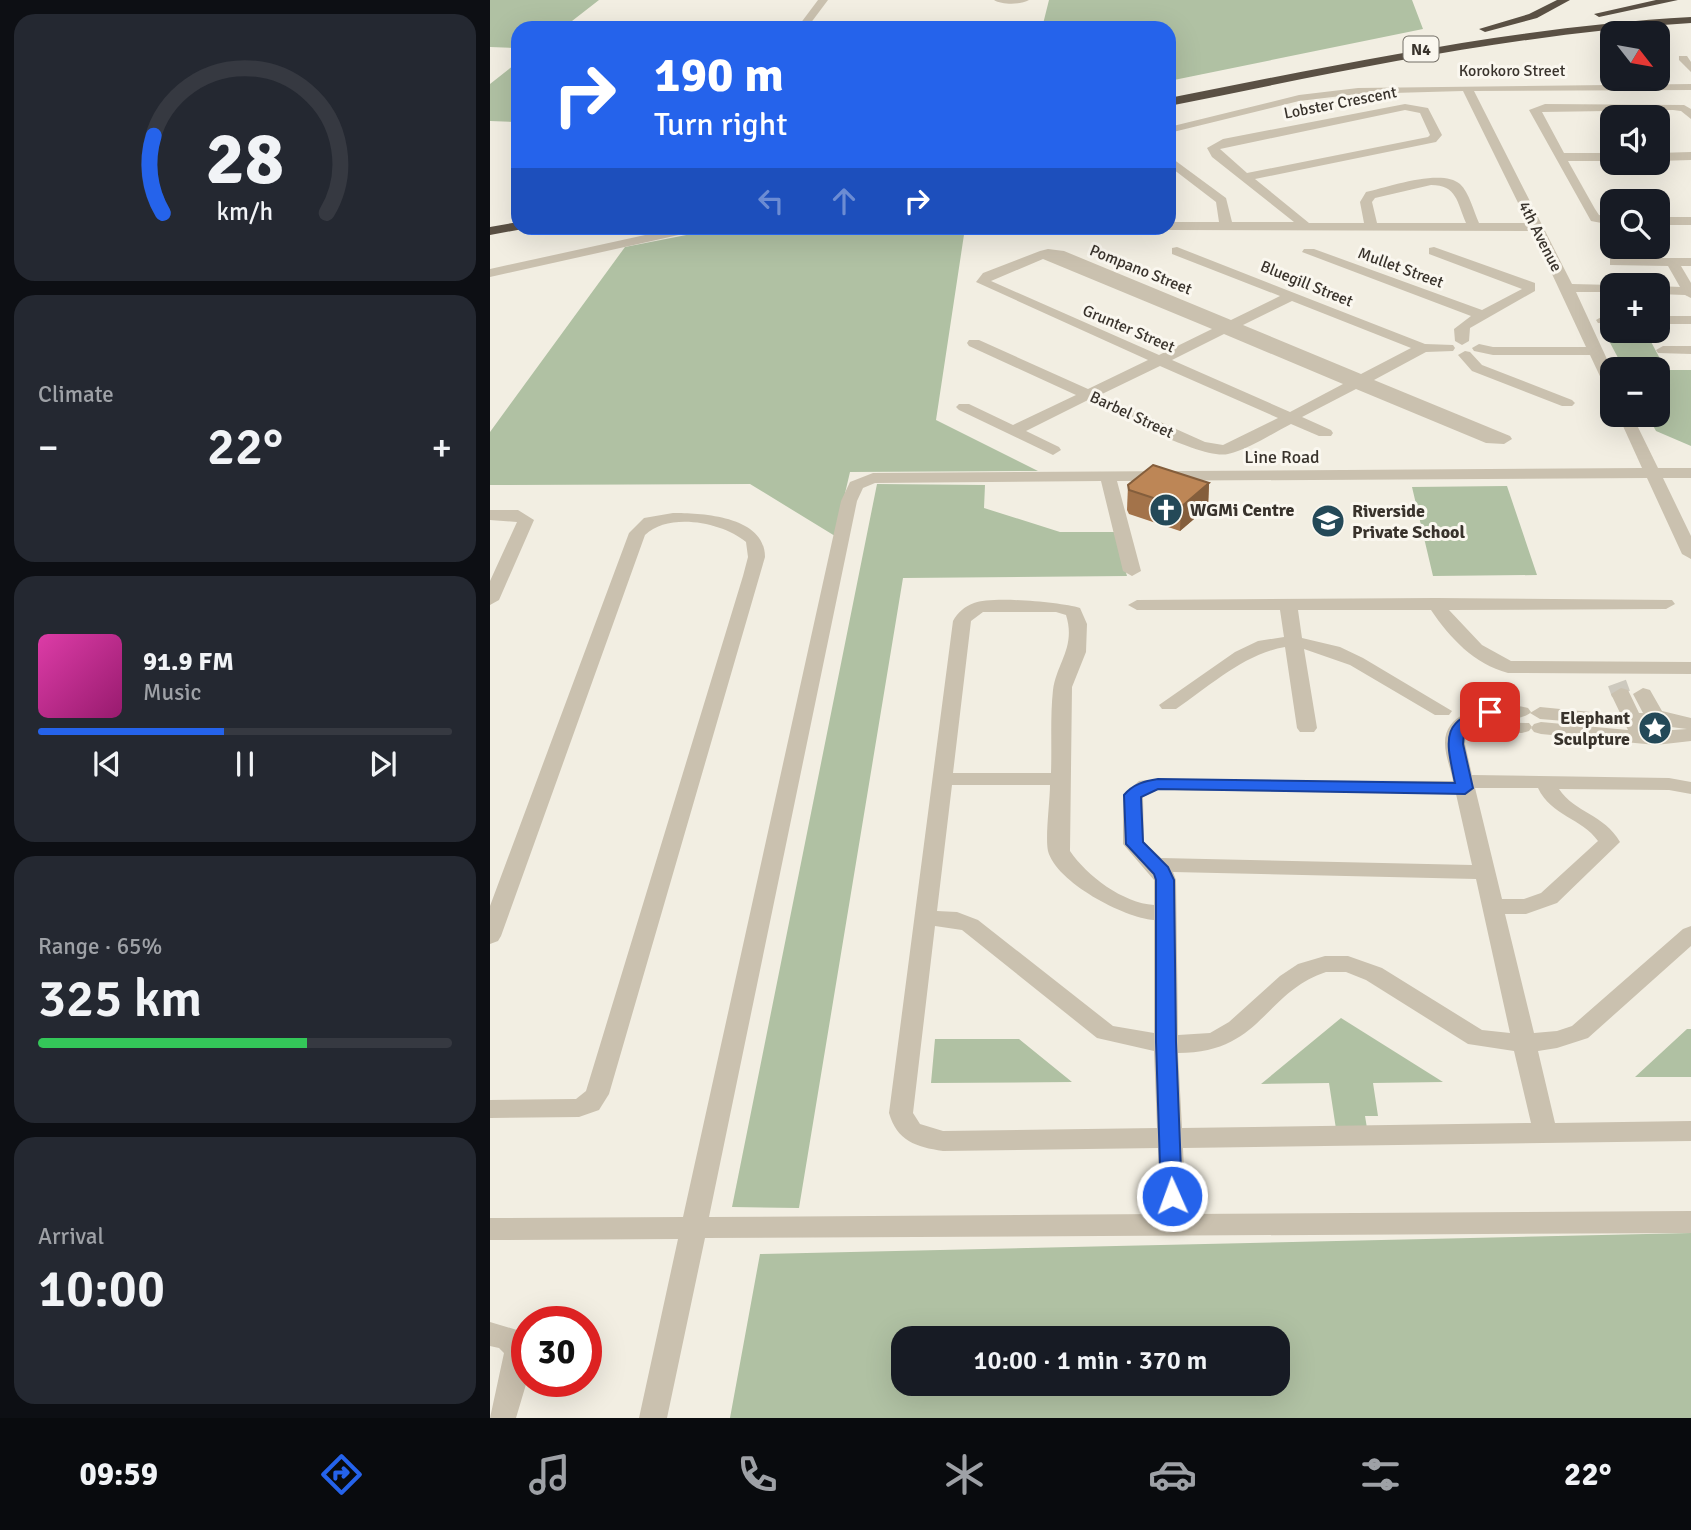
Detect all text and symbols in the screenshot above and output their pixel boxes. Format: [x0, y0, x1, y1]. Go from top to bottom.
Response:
north arrow [1600, 21, 1670, 91]
map controls [1600, 21, 1670, 427]
road number: N4 [1404, 36, 1438, 61]
text: 190 m [654, 45, 784, 105]
icon: right [539, 49, 630, 140]
street label: Korokoro Street [1459, 61, 1566, 81]
street label: Lobster Crescent [1282, 82, 1399, 124]
text: Turn right [654, 105, 787, 144]
button: sound [1600, 105, 1670, 175]
text: 28 [206, 116, 284, 205]
icon: left [752, 182, 790, 220]
icon: ahead [825, 182, 863, 220]
icon: right [898, 182, 936, 220]
button: search [1600, 189, 1670, 259]
text: km/h [217, 196, 273, 227]
street label: 4th Avenue [1514, 198, 1566, 275]
street label: Pompano Street [1087, 240, 1195, 300]
street label: Mullet Street [1355, 243, 1447, 293]
street label: Bluegill Street [1257, 256, 1356, 312]
button: + [1600, 273, 1670, 343]
street label: Grunter Street [1079, 301, 1178, 357]
button: − [1600, 357, 1670, 427]
text: Climate [38, 380, 114, 409]
street label: Barbel Street [1087, 387, 1177, 443]
text: 22° [207, 415, 283, 479]
text: − [38, 424, 59, 471]
text: + [431, 424, 452, 471]
street label: Line Road [1244, 446, 1320, 468]
church icon: WGMi Centre [1147, 491, 1185, 529]
place label: WGMi Centre [1190, 499, 1295, 521]
place label: Riverside Private School [1352, 500, 1465, 543]
school or university icon: Riverside Private School [1309, 502, 1347, 540]
text: 91.9 FM [143, 646, 234, 678]
text: Music [143, 678, 201, 707]
pin [1460, 682, 1520, 742]
icon: arrive [1471, 693, 1509, 731]
place label: Elephant Sculpture [1554, 707, 1630, 750]
place icon: Elephant Sculpture [1636, 709, 1674, 747]
icon: previous [88, 745, 126, 783]
icon: pause [226, 745, 264, 783]
icon: next [364, 745, 402, 783]
text: Range · 65% [38, 932, 162, 961]
text: 325 km [38, 967, 202, 1031]
position arrow [1135, 1159, 1209, 1233]
text: Arrival [38, 1222, 104, 1251]
text: 10:00 [38, 1257, 165, 1321]
speed limit sign: 30 [511, 1306, 602, 1397]
text: 10:00 · 1 min · 370 m [974, 1345, 1207, 1377]
icon: directions [317, 1450, 366, 1499]
icon: music [525, 1450, 574, 1499]
icon: phone [733, 1450, 782, 1499]
icon: climate [940, 1450, 989, 1499]
icon: car [1148, 1450, 1197, 1499]
icon: filters [1356, 1450, 1405, 1499]
text: 09:59 [79, 1455, 158, 1494]
text: 22° [1564, 1455, 1611, 1494]

